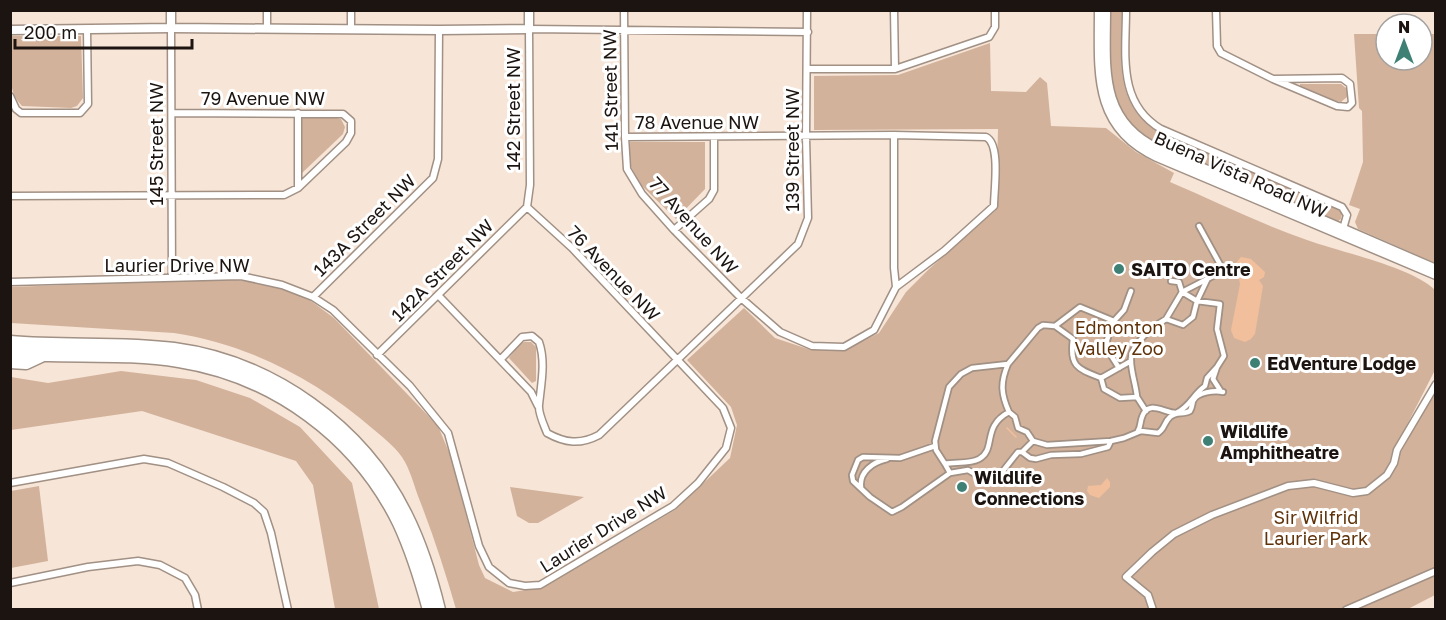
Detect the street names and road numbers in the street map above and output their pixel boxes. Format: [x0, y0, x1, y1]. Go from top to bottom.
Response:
street label: 141 Street NW [598, 29, 622, 151]
street label: 142 Street NW [502, 47, 524, 171]
street label: 145 Street NW [145, 82, 167, 206]
street label: 79 Avenue NW [201, 87, 325, 109]
street label: 139 Street NW [781, 88, 803, 212]
street label: 78 Avenue NW [635, 111, 759, 133]
street label: Buena Vista Road NW [1151, 126, 1331, 222]
street label: 143A Street NW [308, 169, 420, 281]
street label: 77 Avenue NW [645, 172, 743, 278]
street label: 142A Street NW [386, 214, 498, 326]
street label: 76 Avenue NW [563, 221, 665, 325]
street label: Laurier Drive NW [104, 254, 250, 276]
street label: Laurier Drive NW [536, 481, 670, 577]

